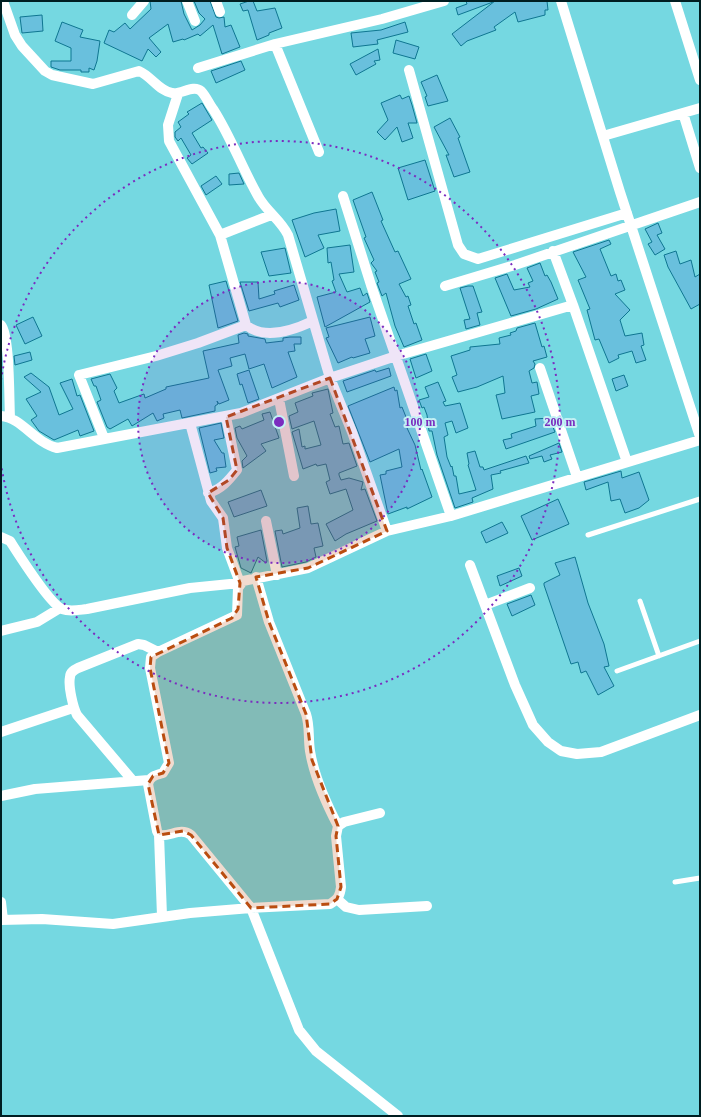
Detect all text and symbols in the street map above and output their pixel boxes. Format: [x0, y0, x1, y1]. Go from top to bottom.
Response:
centre of rings [272, 415, 286, 429]
text: 100 m [405, 415, 436, 429]
text: 200 m [545, 415, 576, 429]

